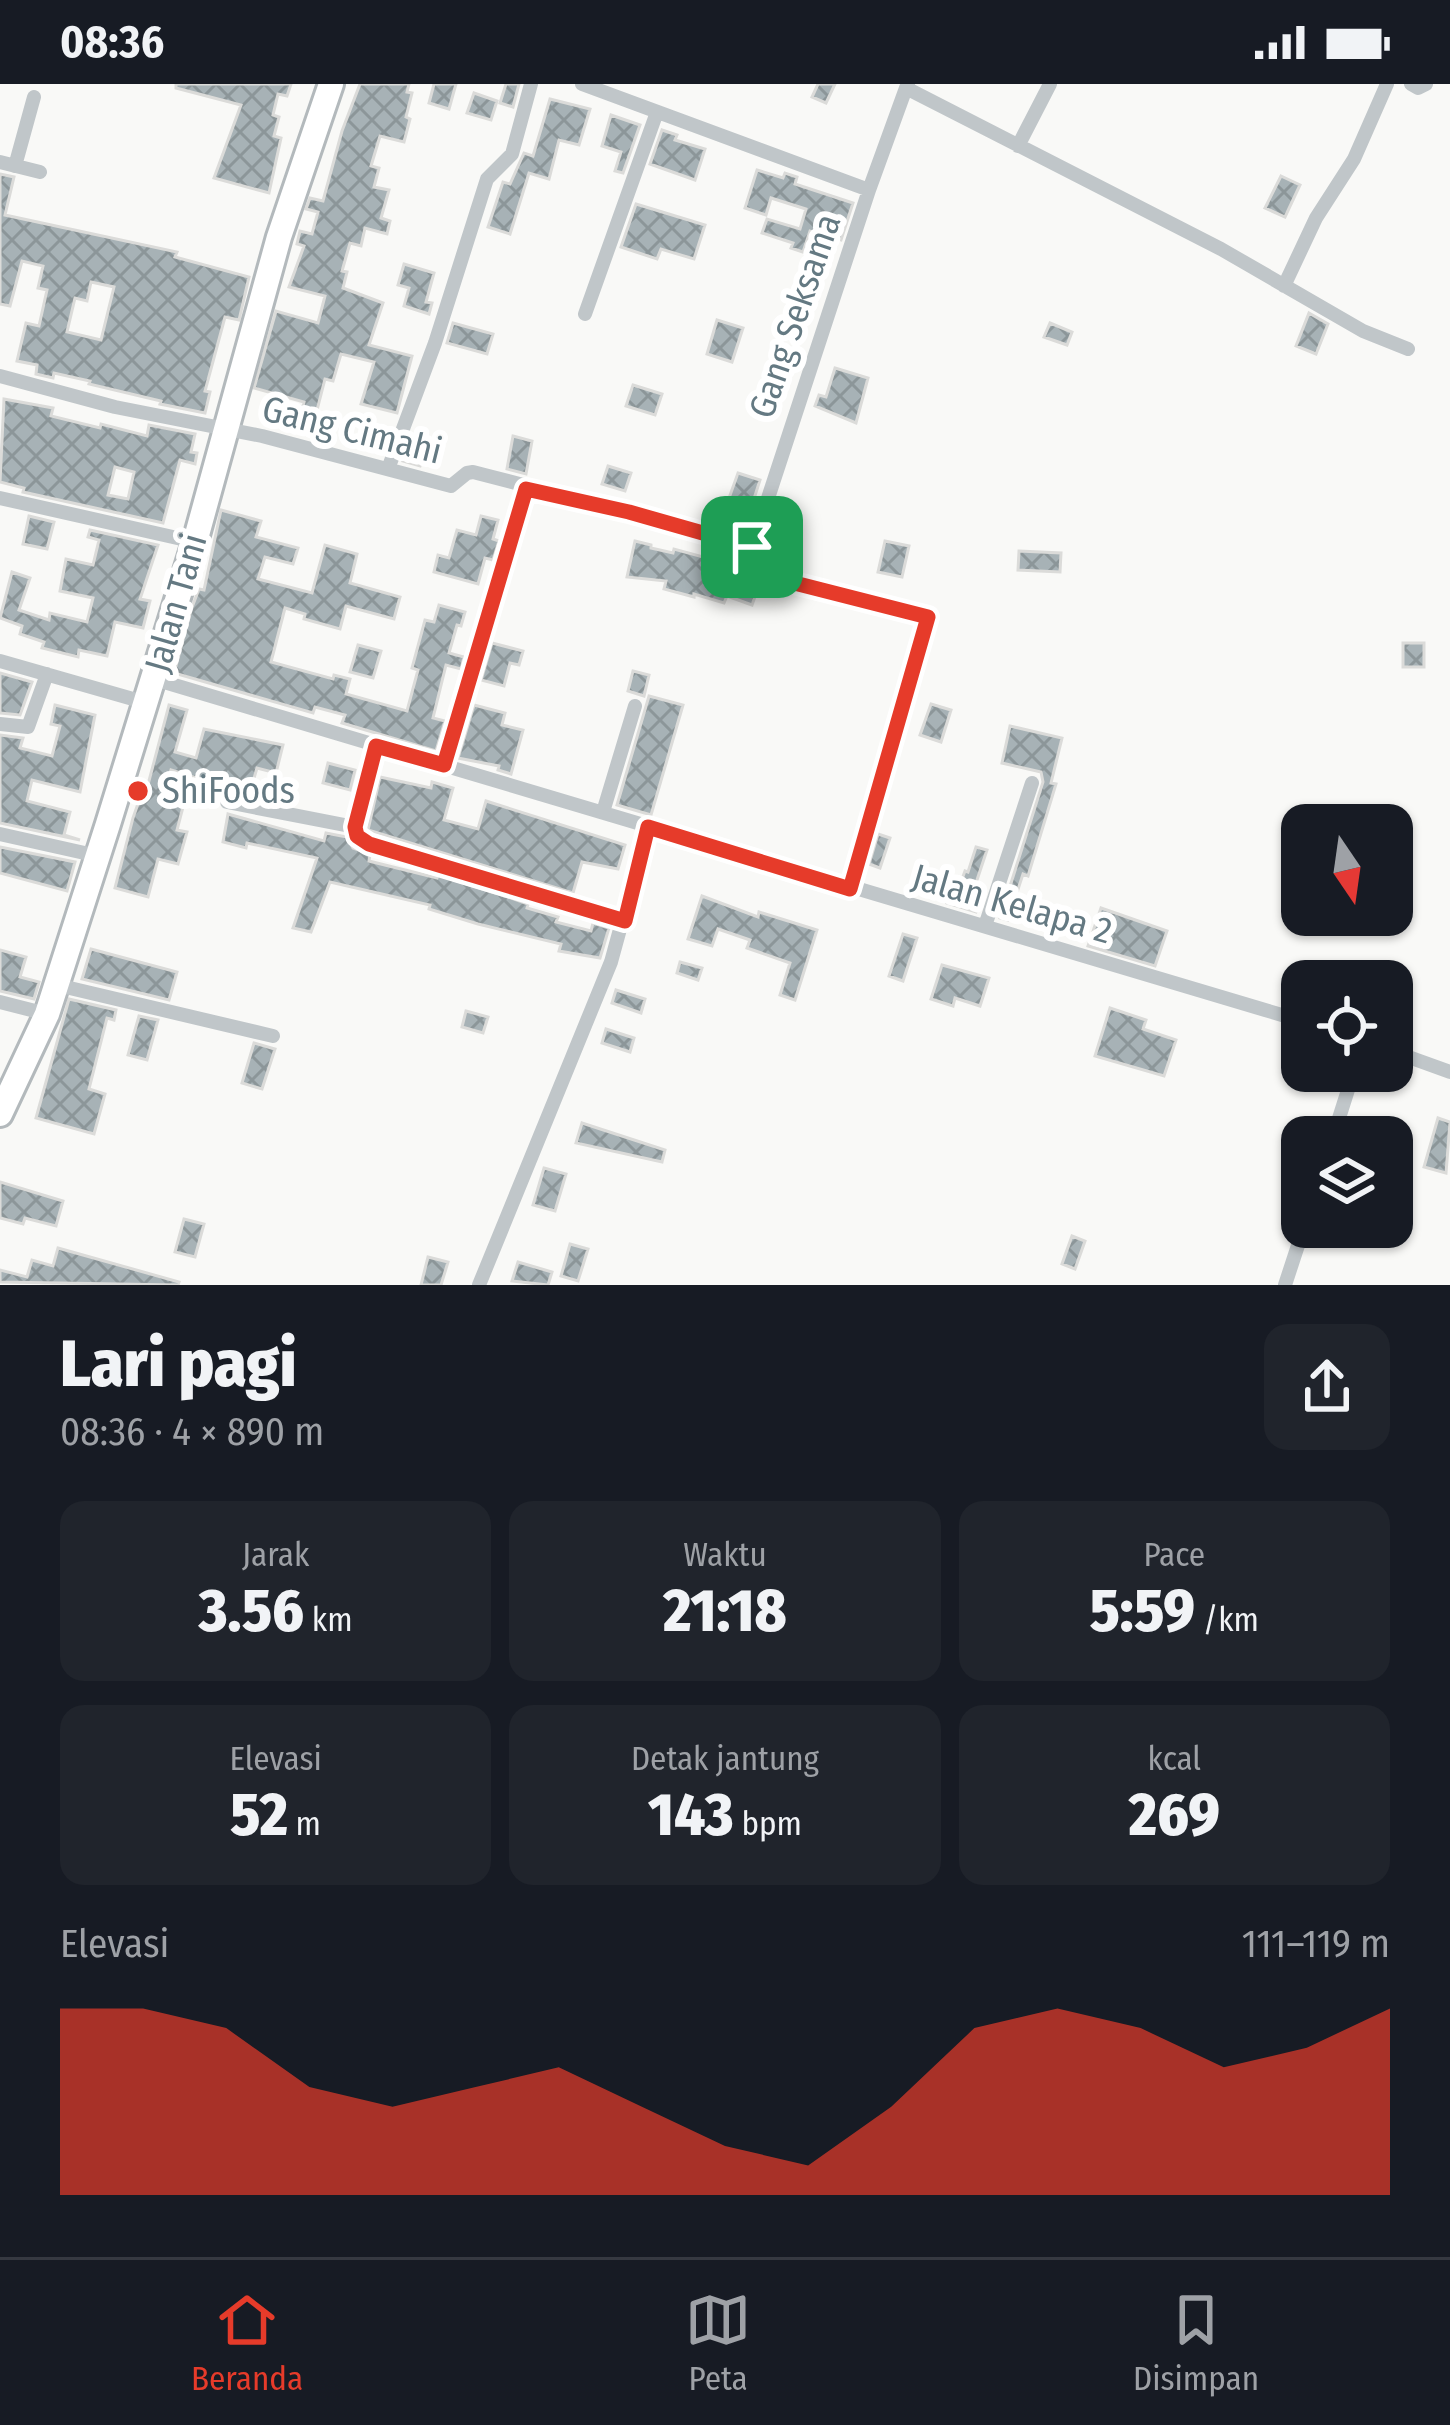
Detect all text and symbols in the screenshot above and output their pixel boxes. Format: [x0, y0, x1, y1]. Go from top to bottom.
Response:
text: 08:36 [60, 15, 164, 69]
street label: Gang Seksama [740, 208, 850, 424]
street label: Gang Cimahi [258, 386, 446, 474]
pin [701, 496, 803, 598]
icon: arrive [719, 514, 785, 580]
street label: Jalan Tani [135, 529, 217, 677]
place label: ShiFoods [162, 769, 295, 813]
marker: ShiFoods [125, 778, 151, 804]
north arrow [1281, 804, 1413, 936]
map controls [1281, 804, 1413, 1248]
street label: Jalan Kelapa 2 [907, 855, 1117, 953]
button: locate [1281, 960, 1413, 1092]
button: layers [1281, 1116, 1413, 1248]
text: Lari pagi [60, 1324, 297, 1403]
button: share [1264, 1324, 1390, 1450]
text: 08:36 · 4 × 890 m [60, 1409, 324, 1455]
text: Jarak [242, 1535, 309, 1575]
text: Waktu [683, 1535, 767, 1575]
text: Pace [1144, 1535, 1205, 1575]
text: 3.56 [199, 1575, 304, 1647]
text: 21:18 [663, 1575, 787, 1647]
text: 5:59 [1090, 1575, 1195, 1647]
text: km [304, 1600, 353, 1640]
text: /km [1195, 1600, 1259, 1640]
text: Elevasi [229, 1739, 322, 1779]
text: Detak jantung [631, 1739, 819, 1779]
text: kcal [1148, 1739, 1201, 1779]
text: 52 [230, 1779, 288, 1851]
text: 143 [648, 1779, 734, 1851]
text: 269 [1129, 1779, 1220, 1851]
text: m [288, 1804, 321, 1844]
text: bpm [734, 1804, 802, 1844]
text: Elevasi [60, 1921, 169, 1967]
text: 111–119 m [1242, 1921, 1390, 1967]
tab: Beranda [191, 2287, 303, 2399]
tab: Peta [685, 2287, 751, 2399]
tab: Disimpan [1133, 2287, 1259, 2399]

